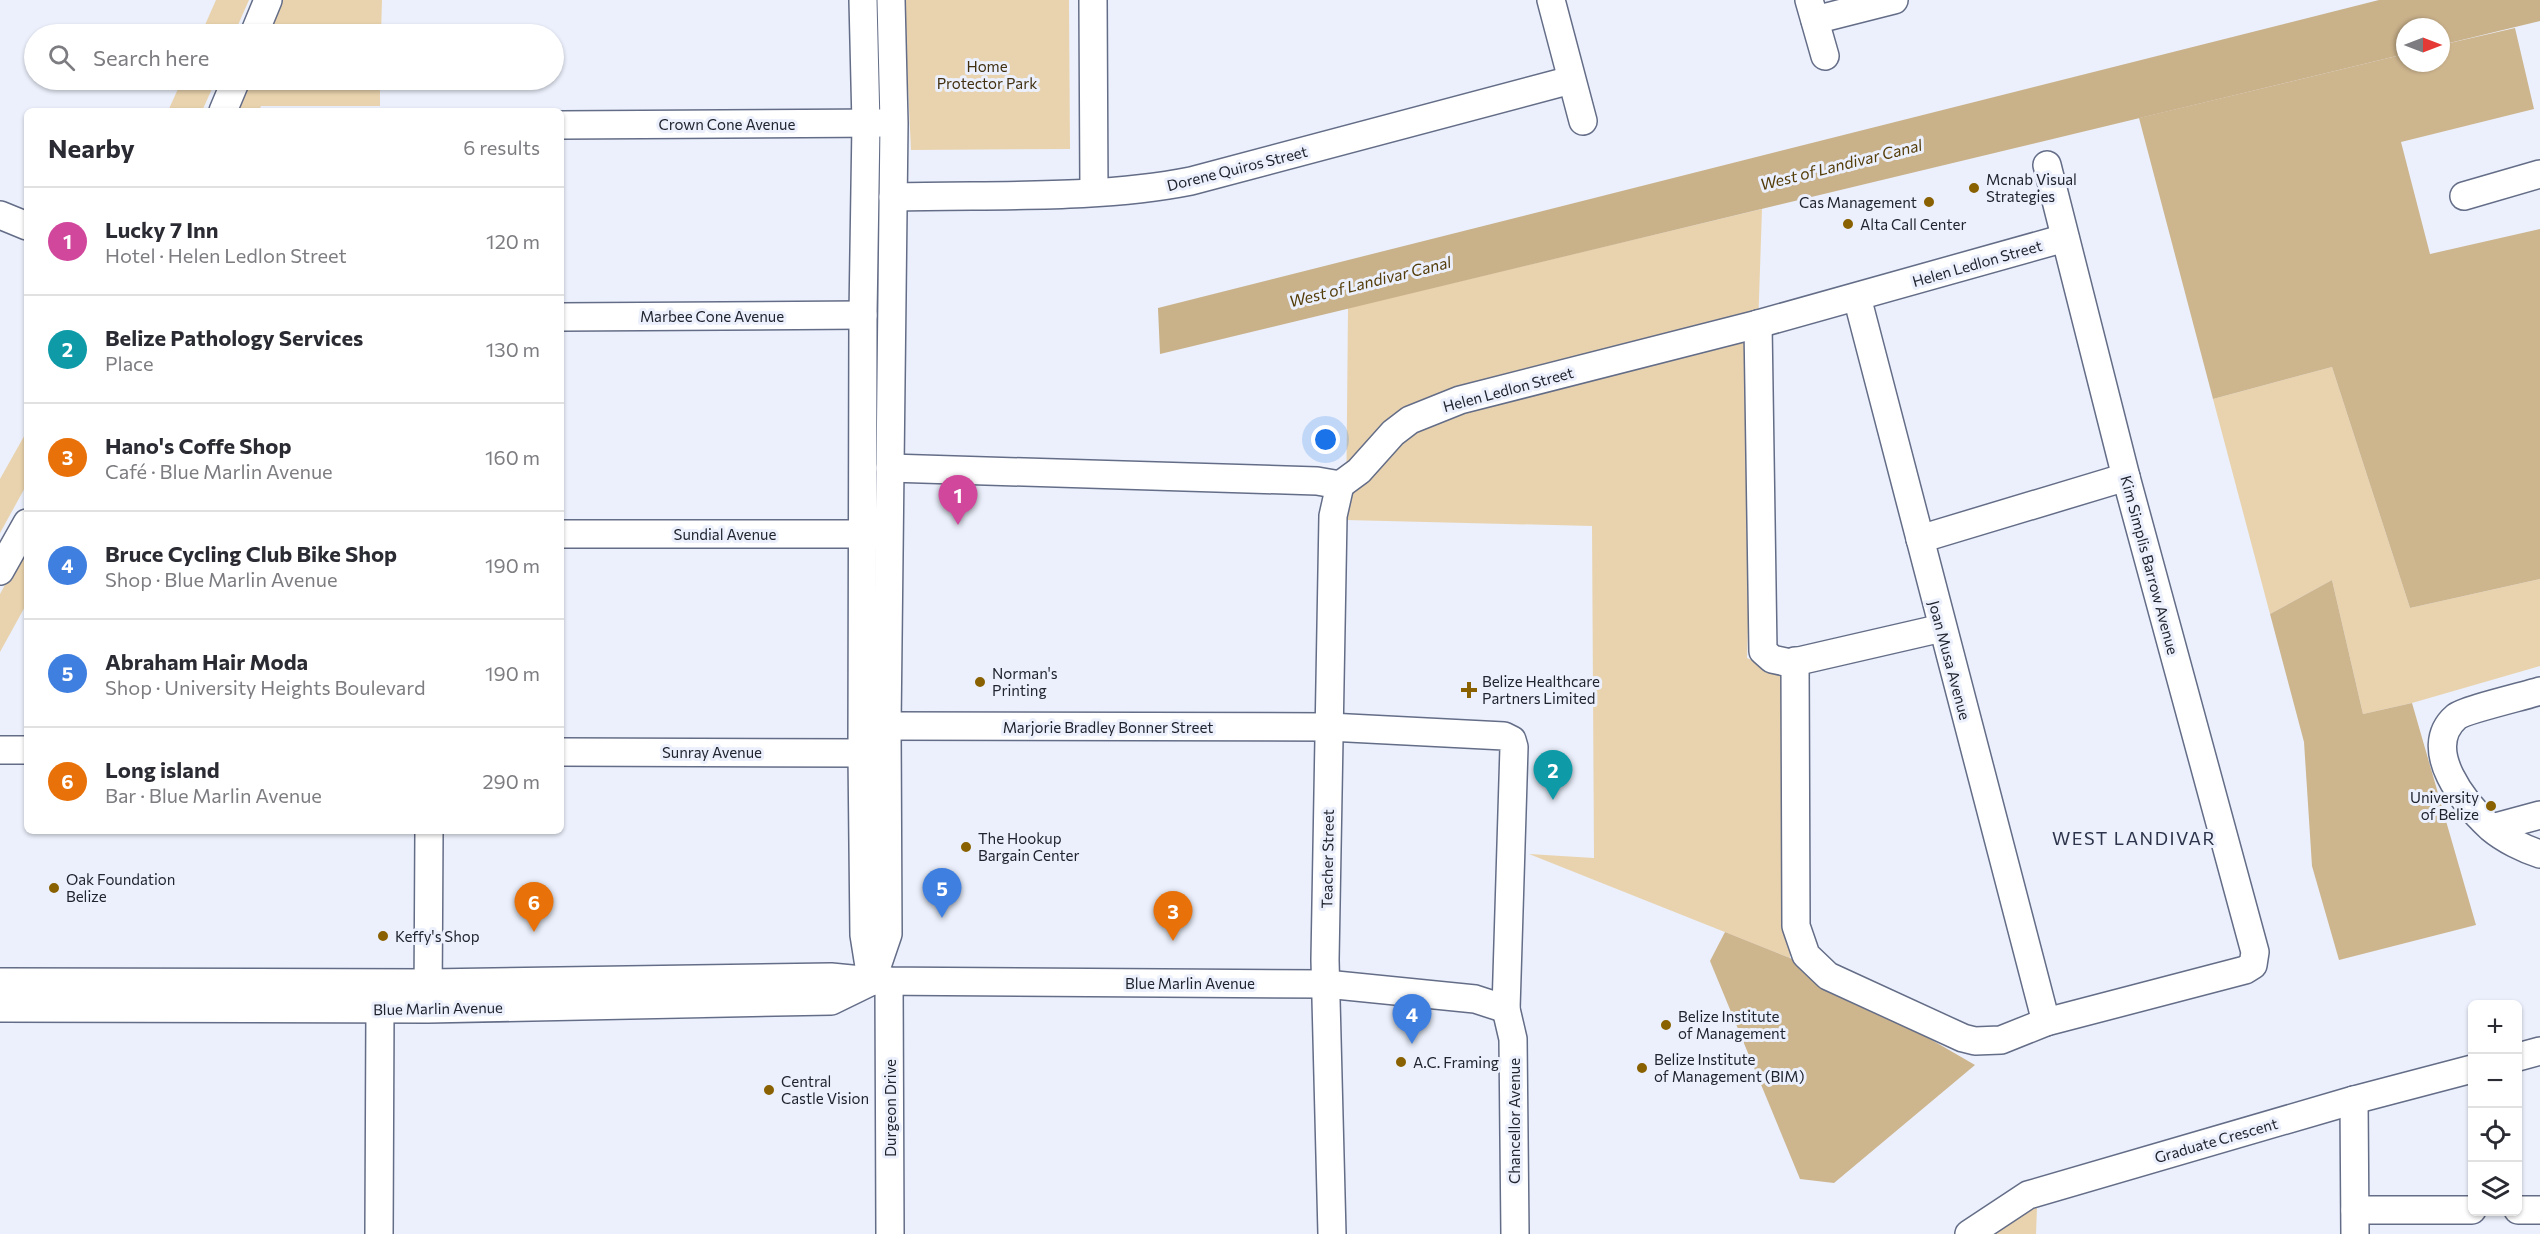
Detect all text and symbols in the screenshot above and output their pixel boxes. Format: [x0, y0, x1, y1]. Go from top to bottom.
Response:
north arrow [2396, 18, 2450, 72]
search box [24, 24, 564, 90]
icon: search [45, 41, 78, 74]
text: Search here [93, 44, 209, 71]
park label: Home Protector Park [937, 57, 1037, 92]
street label: Crown Cone Avenue [659, 115, 795, 133]
text: Nearby [48, 132, 135, 163]
water label: West of Landivar Canal [1758, 134, 1925, 193]
text: 6 results [463, 135, 540, 159]
street label: Dorene Quiros Street [1165, 142, 1309, 194]
place label: Mcnab Visual Strategies [1986, 170, 2077, 205]
marker: Mcnab Visual Strategies [1967, 181, 1981, 195]
place label: Cas Management [1799, 193, 1917, 211]
marker: Cas Management [1922, 195, 1936, 209]
place label: Alta Call Center [1860, 215, 1966, 233]
text: Lucky 7 Inn [105, 216, 219, 243]
marker: Alta Call Center [1841, 217, 1855, 231]
text: 1 [63, 229, 72, 253]
text: 120 m [486, 229, 540, 253]
street label: Helen Ledlon Street [1910, 236, 2044, 290]
text: Hotel · Helen Ledlon Street [105, 243, 347, 267]
water label: West of Landivar Canal [1287, 251, 1454, 310]
street label: Marbee Cone Avenue [640, 307, 784, 325]
text: Belize Pathology Services [105, 324, 363, 351]
text: 2 [62, 337, 73, 361]
text: 130 m [486, 337, 540, 361]
text: Place [105, 351, 154, 375]
street label: Helen Ledlon Street [1441, 363, 1575, 415]
your location [1311, 425, 1340, 454]
text: Hano's Coffe Shop [105, 432, 291, 459]
text: 3 [62, 445, 73, 469]
text: 160 m [485, 445, 540, 469]
text: Café · Blue Marlin Avenue [105, 459, 333, 483]
street label: Kim Simplis Barrow Avenue [2117, 473, 2183, 657]
pin: 1 [938, 476, 978, 525]
street label: Sundial Avenue [674, 525, 776, 543]
text: Bruce Cycling Club Bike Shop [105, 540, 397, 567]
text: 4 [61, 553, 74, 577]
text: 190 m [485, 553, 540, 577]
text: Shop · Blue Marlin Avenue [105, 567, 337, 591]
street label: Joan Musa Avenue [1925, 598, 1975, 722]
text: Abraham Hair Moda [105, 648, 308, 675]
text: 5 [62, 661, 73, 685]
text: 190 m [485, 661, 540, 685]
place label: Norman's Printing [992, 664, 1058, 699]
place label: Belize Healthcare Partners Limited [1482, 672, 1600, 707]
text: Shop · University Heights Boulevard [105, 675, 426, 699]
marker: Norman's Printing [973, 675, 987, 689]
marker: Belize Healthcare Partners Limited [1460, 681, 1478, 699]
street label: Marjorie Bradley Bonner Street [1003, 718, 1213, 736]
street label: Sunray Avenue [662, 743, 762, 761]
pin: 2 [1534, 750, 1572, 800]
text: Long island [105, 756, 220, 783]
text: 6 [61, 769, 74, 793]
text: 290 m [482, 769, 540, 793]
text: Bar · Blue Marlin Avenue [105, 783, 322, 807]
place label: University of Belize [2410, 788, 2479, 823]
marker: University of Belize [2484, 799, 2498, 813]
street label: Teacher Street [1317, 809, 1337, 909]
district label: WEST LANDIVAR [2052, 827, 2216, 849]
place label: The Hookup Bargain Center [978, 829, 1079, 864]
marker: The Hookup Bargain Center [959, 840, 973, 854]
pin: 5 [922, 868, 962, 918]
place label: Oak Foundation Belize [66, 870, 175, 905]
marker: Oak Foundation Belize [47, 881, 61, 895]
pin: 6 [514, 882, 554, 932]
pin: 3 [1154, 892, 1192, 941]
place label: Keffy's Shop [395, 927, 480, 945]
marker: Keffy's Shop [376, 929, 390, 943]
street label: Blue Marlin Avenue [1125, 974, 1255, 992]
pin: 4 [1392, 994, 1432, 1044]
street label: Blue Marlin Avenue [373, 998, 503, 1018]
map controls [2468, 1000, 2522, 1216]
button: + [2468, 1000, 2522, 1054]
place label: Belize Institute of Management [1678, 1007, 1786, 1042]
marker: Belize Institute of Management [1659, 1018, 1673, 1032]
place label: Belize Institute of Management (BIM) [1654, 1050, 1804, 1085]
place label: A.C. Framing [1413, 1053, 1499, 1071]
button: − [2468, 1054, 2522, 1108]
marker: A.C. Framing [1394, 1055, 1408, 1069]
street label: Chancellor Avenue [1505, 1058, 1523, 1184]
street label: Durgeon Drive [881, 1059, 899, 1157]
marker: Belize Institute of Management (BIM) [1635, 1061, 1649, 1075]
place label: Central Castle Vision [781, 1072, 869, 1107]
marker: Central Castle Vision [762, 1083, 776, 1097]
button: locate [2468, 1108, 2522, 1162]
street label: Graduate Crescent [2152, 1114, 2280, 1166]
button: layers [2468, 1162, 2522, 1216]

